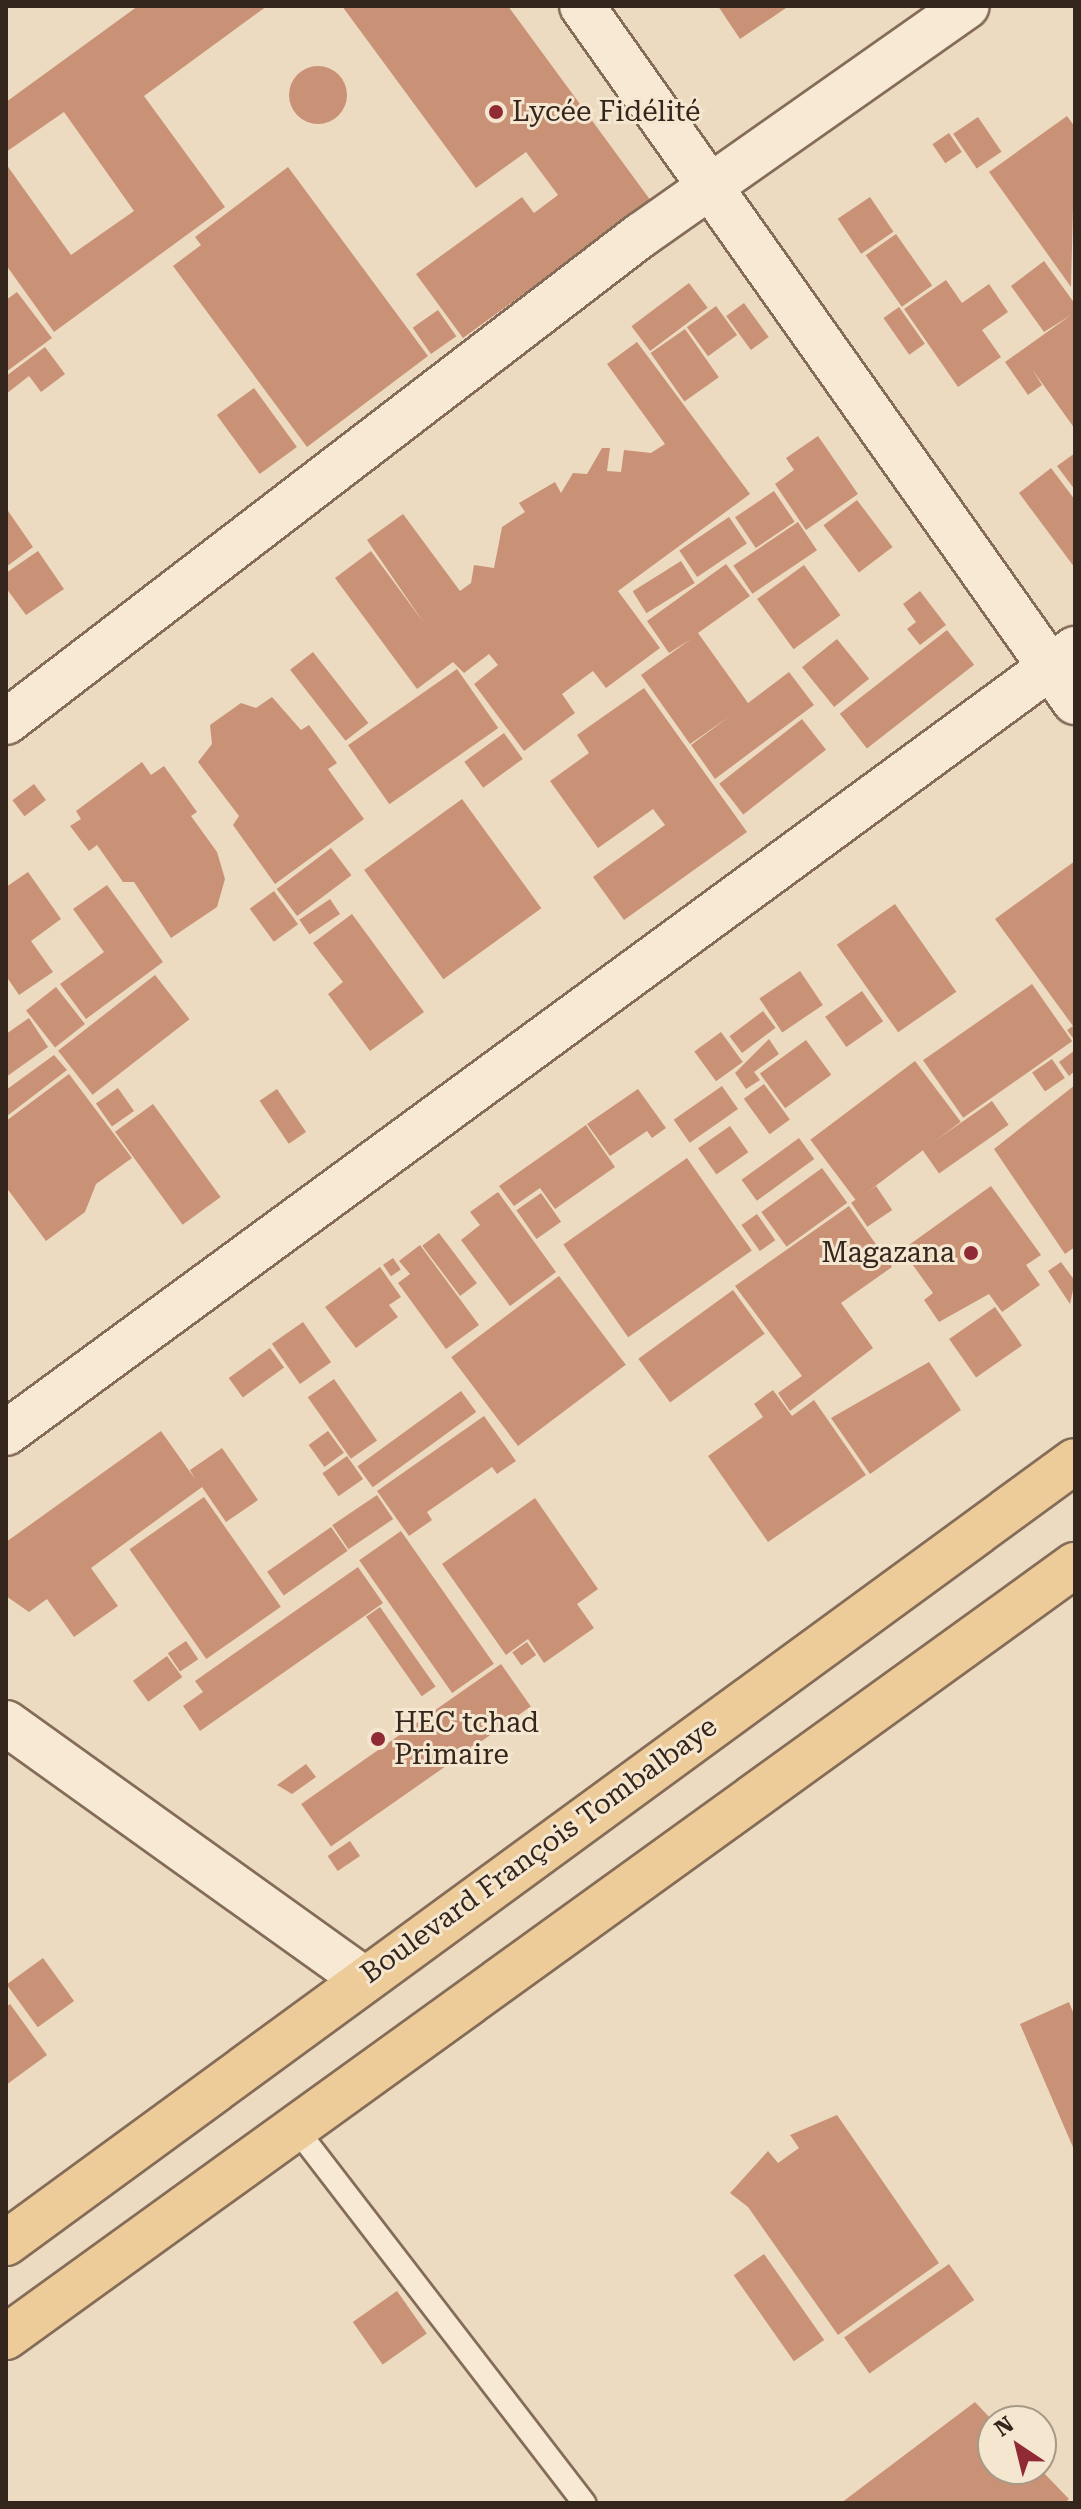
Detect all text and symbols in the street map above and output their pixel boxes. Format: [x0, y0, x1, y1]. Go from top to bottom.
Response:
place label: Lycée Fidélité [512, 95, 700, 129]
marker: Lycée Fidélité [487, 103, 505, 121]
place label: Magazana [821, 1236, 955, 1270]
marker: Magazana [962, 1244, 980, 1262]
place label: HEC tchad Primaire [394, 1706, 539, 1772]
street label: Boulevard François Tombalbaye [354, 1709, 724, 1991]
marker: HEC tchad Primaire [369, 1730, 387, 1748]
north arrow [977, 2405, 1057, 2485]
text: N [990, 2411, 1018, 2442]

